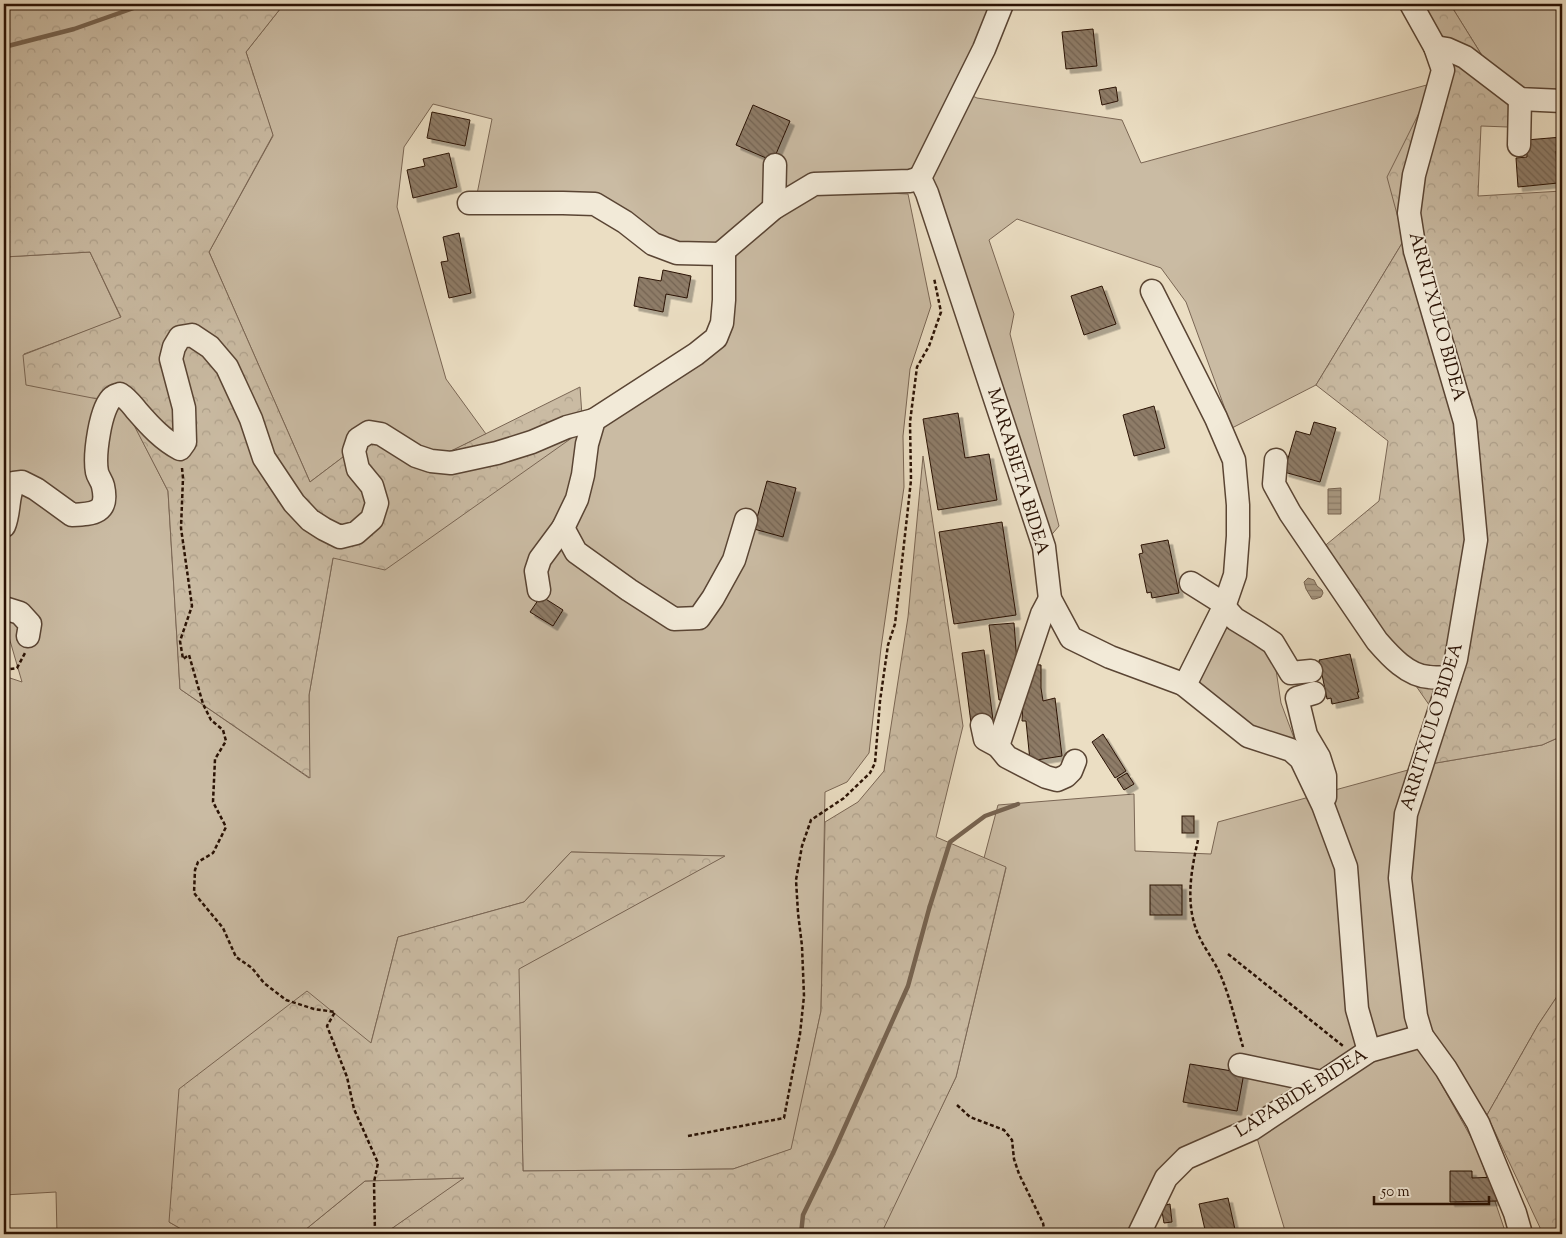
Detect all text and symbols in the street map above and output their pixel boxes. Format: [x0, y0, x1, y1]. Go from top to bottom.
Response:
street label: ARRITXULO BIDEA [1401, 229, 1471, 405]
street label: MARABIETA BIDEA [979, 385, 1055, 559]
street label: ARRITXULO BIDEA [1395, 640, 1471, 814]
street label: LAPABIDE BIDEA [1231, 1043, 1374, 1145]
scale bar [1374, 1173, 1488, 1205]
text: 50 m [1380, 1182, 1410, 1203]

